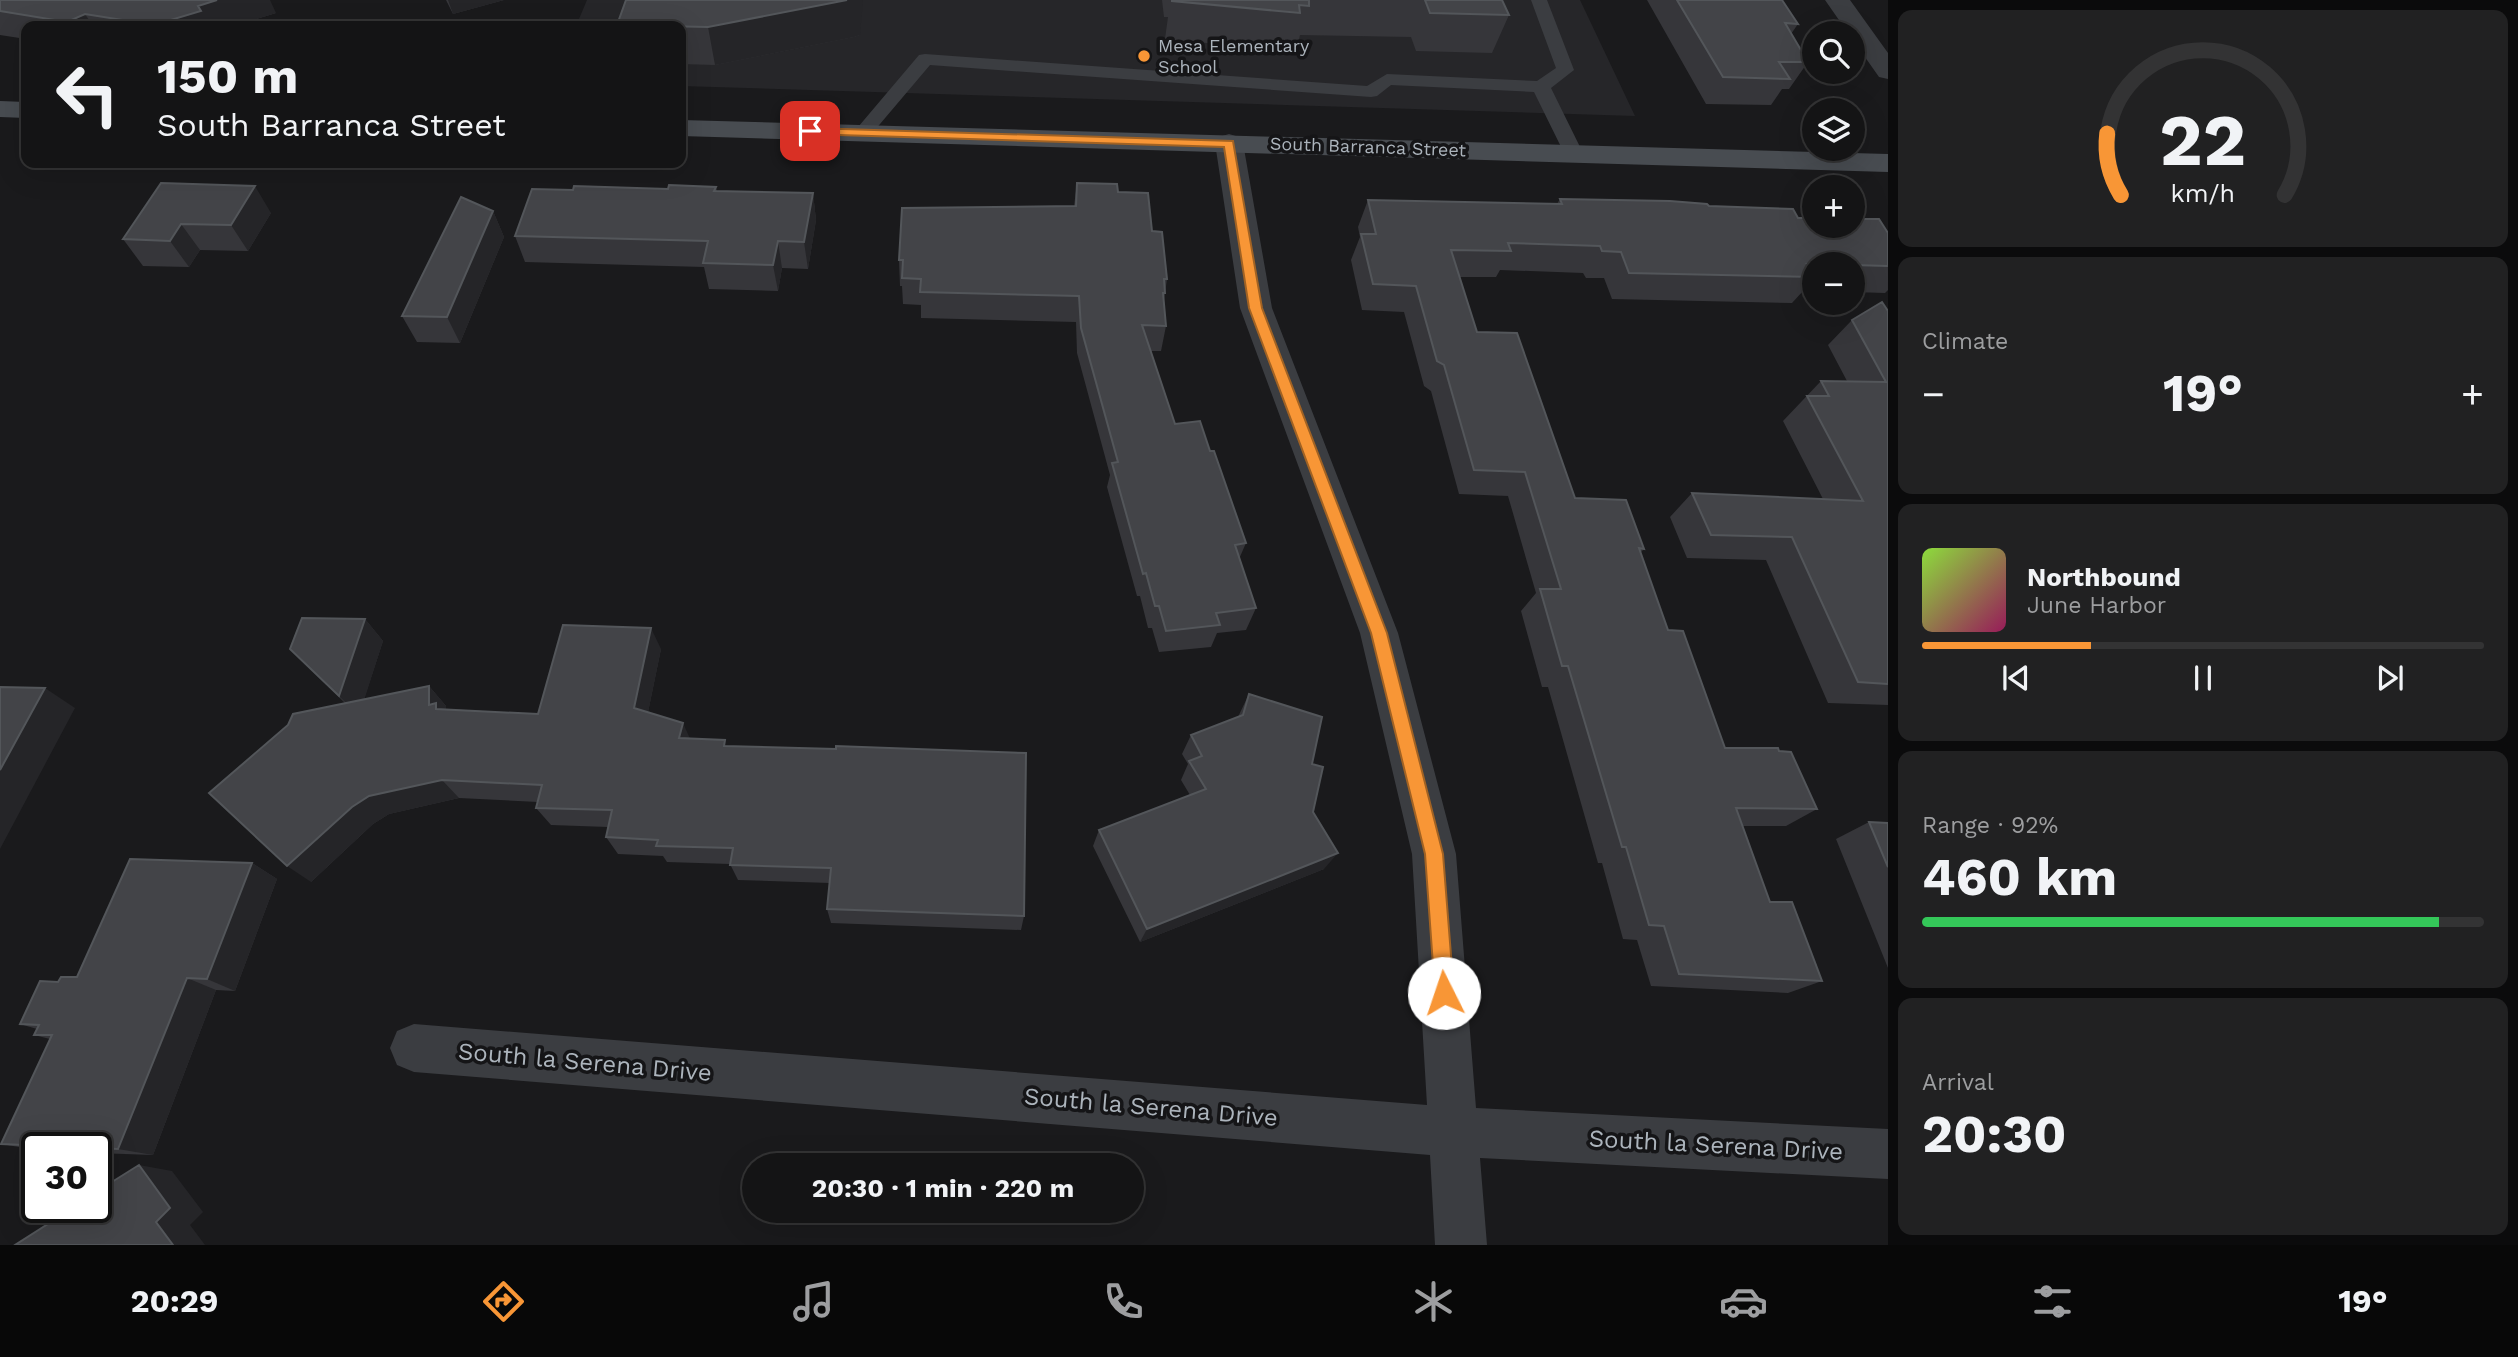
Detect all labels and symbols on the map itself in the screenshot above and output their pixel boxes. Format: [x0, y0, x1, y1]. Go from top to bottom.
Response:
place label: Mesa Elementary School [1158, 35, 1310, 77]
marker: Mesa Elementary School [1136, 48, 1152, 64]
pin [780, 101, 840, 161]
street label: South Barranca Street [1270, 133, 1467, 160]
position arrow [1407, 956, 1481, 1030]
street label: South la Serena Drive [457, 1037, 713, 1087]
street label: South la Serena Drive [1023, 1082, 1279, 1132]
street label: South la Serena Drive [1588, 1124, 1844, 1166]
speed limit sign: 30 [21, 1132, 112, 1223]

